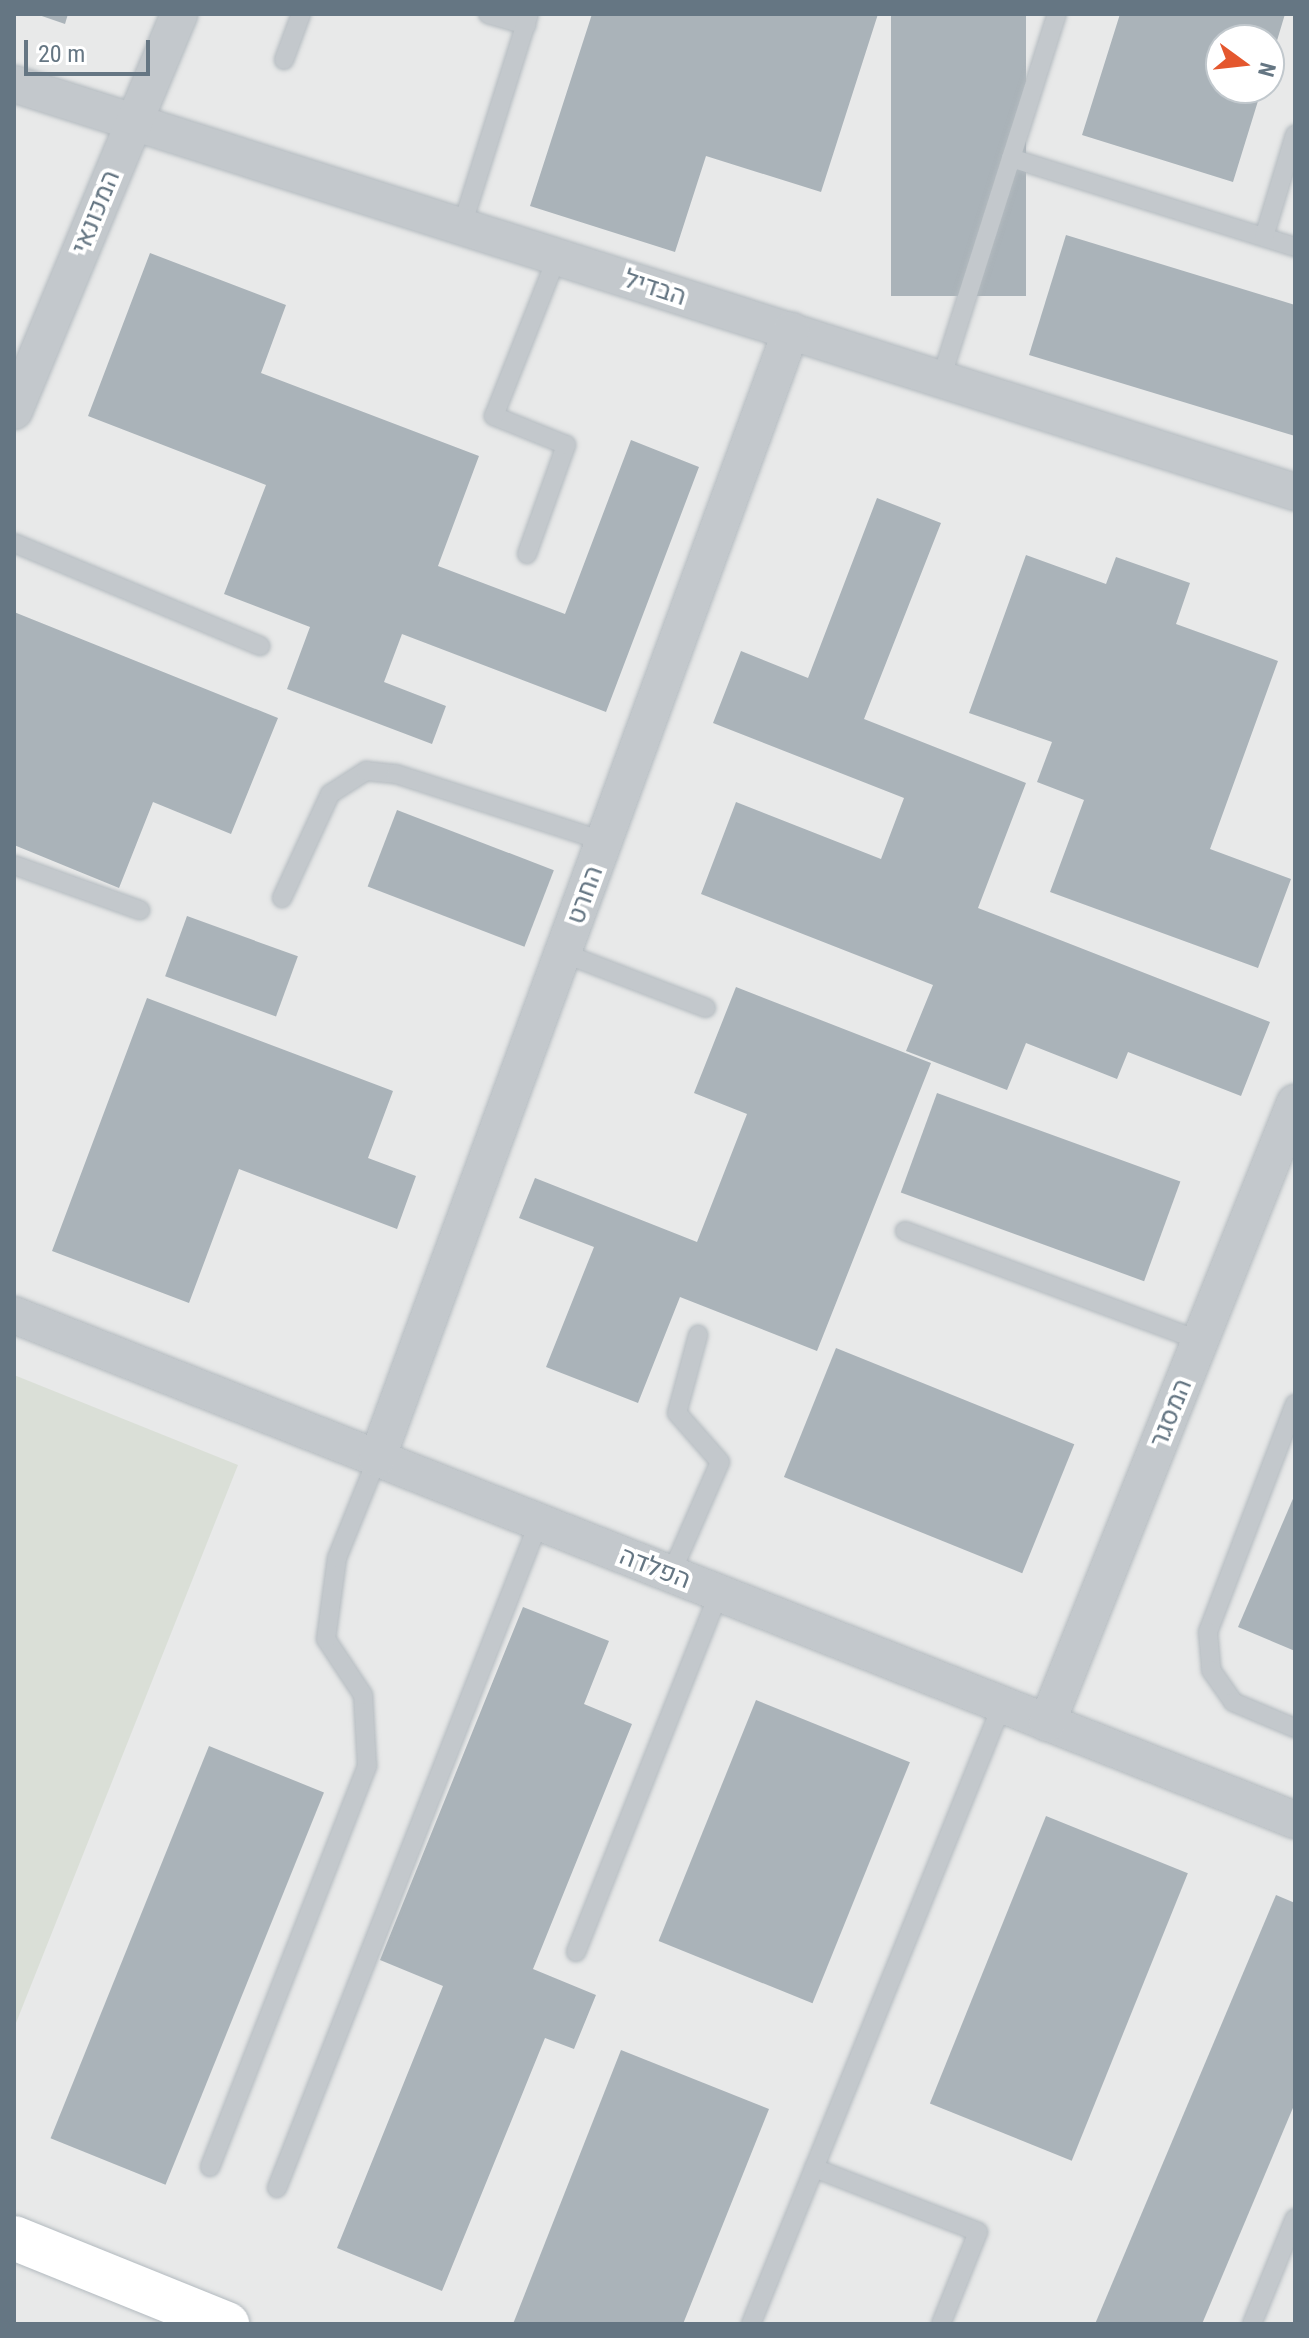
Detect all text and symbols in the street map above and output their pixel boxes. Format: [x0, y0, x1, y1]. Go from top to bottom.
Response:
scale bar [28, 24, 154, 74]
north arrow [1205, 24, 1285, 104]
text: 20 m [38, 40, 85, 68]
text: N [1253, 60, 1281, 80]
street label: המכונאי [65, 166, 127, 258]
street label: הבדיל [620, 263, 690, 313]
street label: החרט [560, 862, 610, 928]
street label: המסגר [1143, 1374, 1199, 1452]
street label: הפלדה [615, 1540, 695, 1596]

